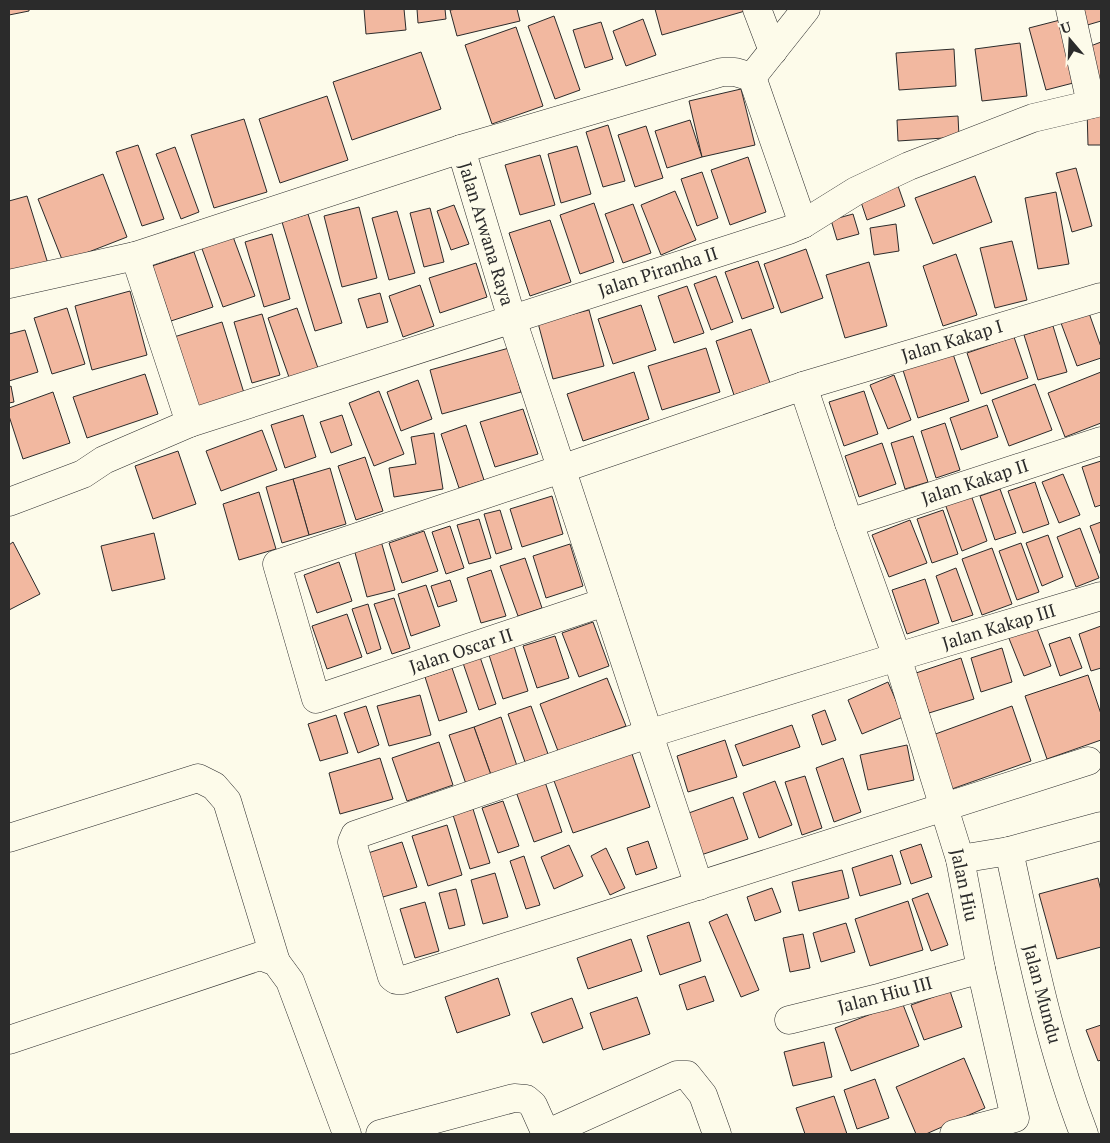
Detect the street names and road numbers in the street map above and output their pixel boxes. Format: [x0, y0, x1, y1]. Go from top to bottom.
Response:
street label: Jalan Arwana Raya [454, 159, 520, 308]
street label: Jalan Piranha II [595, 240, 721, 302]
street label: Jalan Kakap I [898, 313, 1005, 367]
street label: Jalan Kakap II [918, 452, 1031, 510]
street label: Jalan Kakap III [939, 597, 1058, 655]
street label: Jalan Oscar II [406, 622, 515, 678]
street label: Jalan Hiu [946, 846, 984, 923]
street label: Jalan Mundu [1018, 941, 1068, 1046]
street label: Jalan Hiu III [835, 970, 935, 1018]

